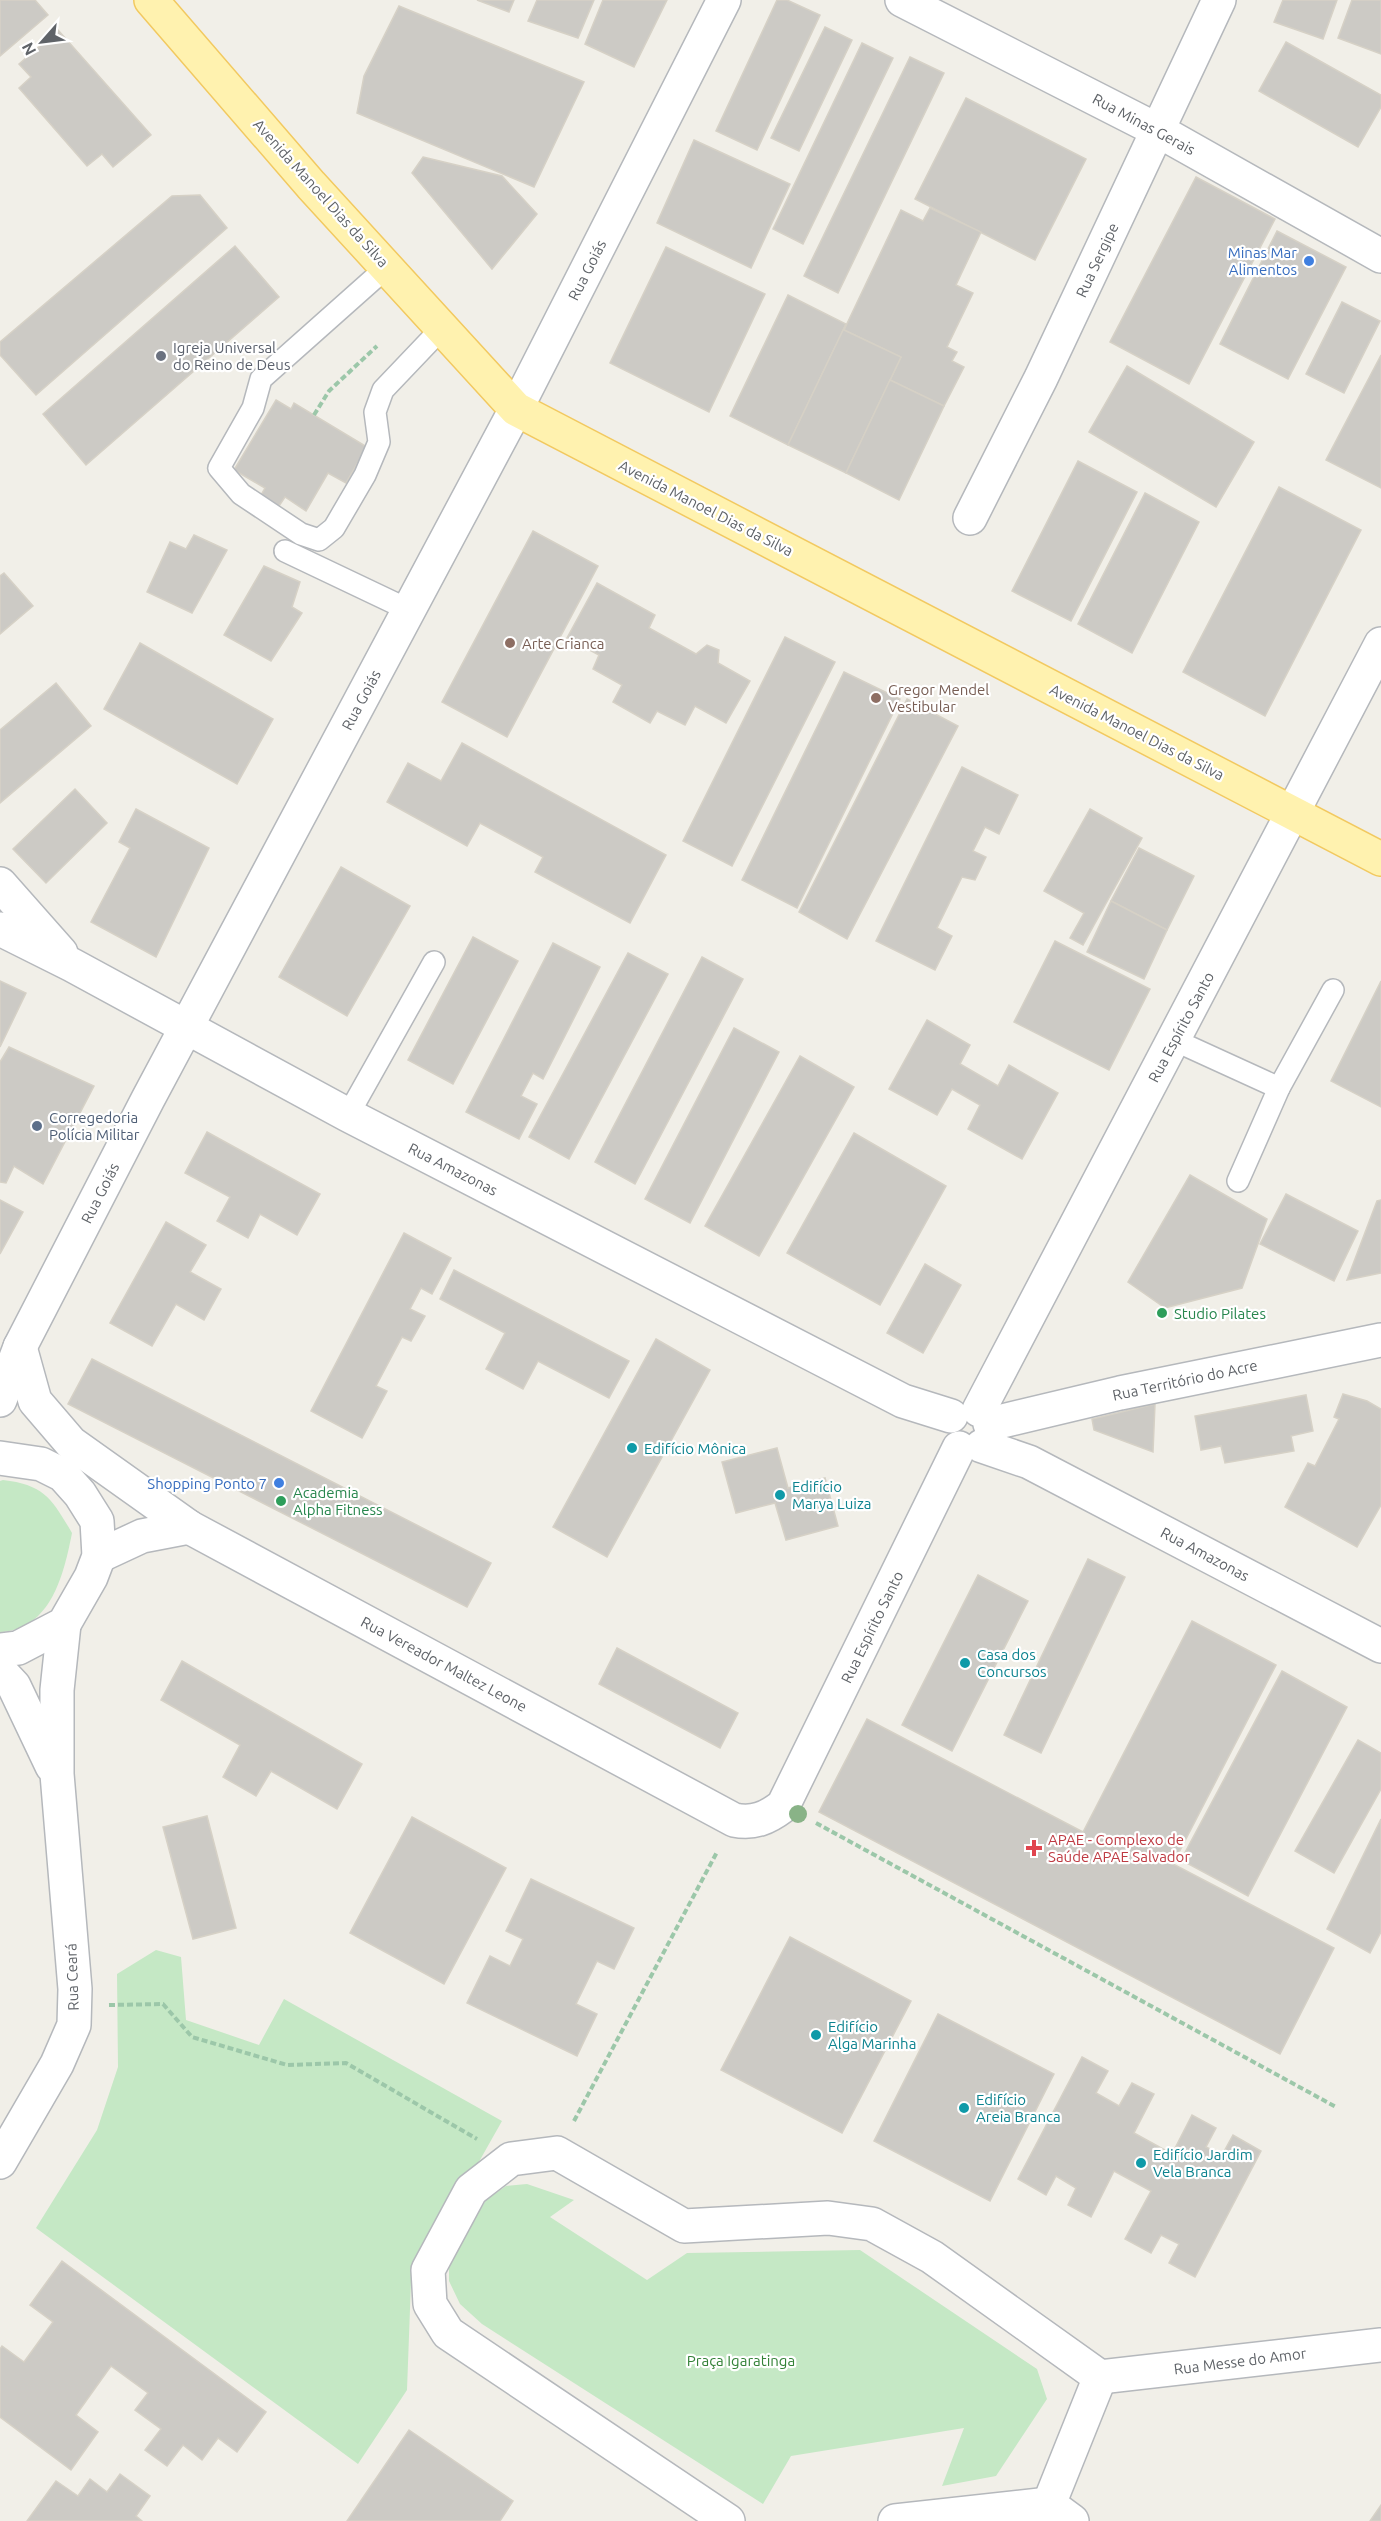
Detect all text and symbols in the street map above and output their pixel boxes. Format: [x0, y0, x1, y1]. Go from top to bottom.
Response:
north arrow [12, 12, 72, 72]
text: N [18, 40, 40, 59]
street label: Rua Minas Gerais [1090, 90, 1198, 158]
street label: Avenida Manoel Dias da Silva [250, 116, 392, 270]
street label: Rua Sergipe [1072, 220, 1122, 300]
street label: Rua Goiás [565, 237, 609, 303]
place label: Minas Mar Alimentos [1228, 244, 1297, 278]
marker: Minas Mar Alimentos [1302, 254, 1316, 268]
place label: Igreja Universal do Reino de Deus [173, 339, 290, 373]
marker: Igreja Universal do Reino de Deus [154, 349, 168, 363]
street label: Avenida Manoel Dias da Silva [616, 457, 796, 559]
place label: Arte Crianca [522, 635, 604, 652]
marker: Arte Crianca [503, 636, 517, 650]
street label: Rua Goiás [338, 667, 384, 733]
place label: Gregor Mendel Vestibular [888, 681, 989, 715]
street label: Avenida Manoel Dias da Silva [1047, 681, 1227, 783]
marker: Gregor Mendel Vestibular [869, 691, 883, 705]
street label: Rua Espírito Santo [1145, 969, 1217, 1085]
place label: Corregedoria Polícia Militar [49, 1109, 140, 1143]
marker: Corregedoria Polícia Militar [30, 1119, 44, 1133]
street label: Rua Amazonas [406, 1139, 500, 1199]
street label: Rua Goiás [78, 1160, 122, 1226]
place label: Studio Pilates [1174, 1305, 1266, 1322]
marker: Studio Pilates [1155, 1306, 1169, 1320]
street label: Rua Território do Acre [1111, 1356, 1259, 1404]
place label: Edifício Mônica [644, 1440, 746, 1457]
marker: Edifício Mônica [625, 1441, 639, 1455]
place label: Shopping Ponto 7 [147, 1475, 267, 1492]
marker: Shopping Ponto 7 [272, 1476, 286, 1490]
place label: Edifício Marya Luiza [792, 1478, 872, 1512]
place label: Academia Alpha Fitness [293, 1484, 382, 1518]
marker: Edifício Marya Luiza [773, 1488, 787, 1502]
marker: Academia Alpha Fitness [274, 1494, 288, 1508]
street label: Rua Amazonas [1158, 1524, 1252, 1584]
street label: Rua Espírito Santo [837, 1568, 907, 1686]
street label: Rua Vereador Maltez Leone [358, 1613, 530, 1715]
place label: Casa dos Concursos [977, 1646, 1047, 1680]
marker: Casa dos Concursos [958, 1656, 972, 1670]
place label: APAE - Complexo de Saúde APAE Salvador [1048, 1831, 1190, 1865]
marker: APAE - Complexo de Saúde APAE Salvador [1025, 1839, 1043, 1857]
street label: Rua Ceará [62, 1943, 82, 2011]
place label: Edifício Alga Marinha [828, 2018, 916, 2052]
marker: Edifício Alga Marinha [809, 2028, 823, 2042]
place label: Edifício Areia Branca [976, 2091, 1061, 2125]
marker: Edifício Areia Branca [957, 2101, 971, 2115]
place label: Edifício Jardim Vela Branca [1153, 2146, 1253, 2180]
marker: Edifício Jardim Vela Branca [1134, 2156, 1148, 2170]
street label: Rua Messe do Amor [1173, 2344, 1307, 2378]
park label: Praça Igaratinga [687, 2352, 795, 2369]

